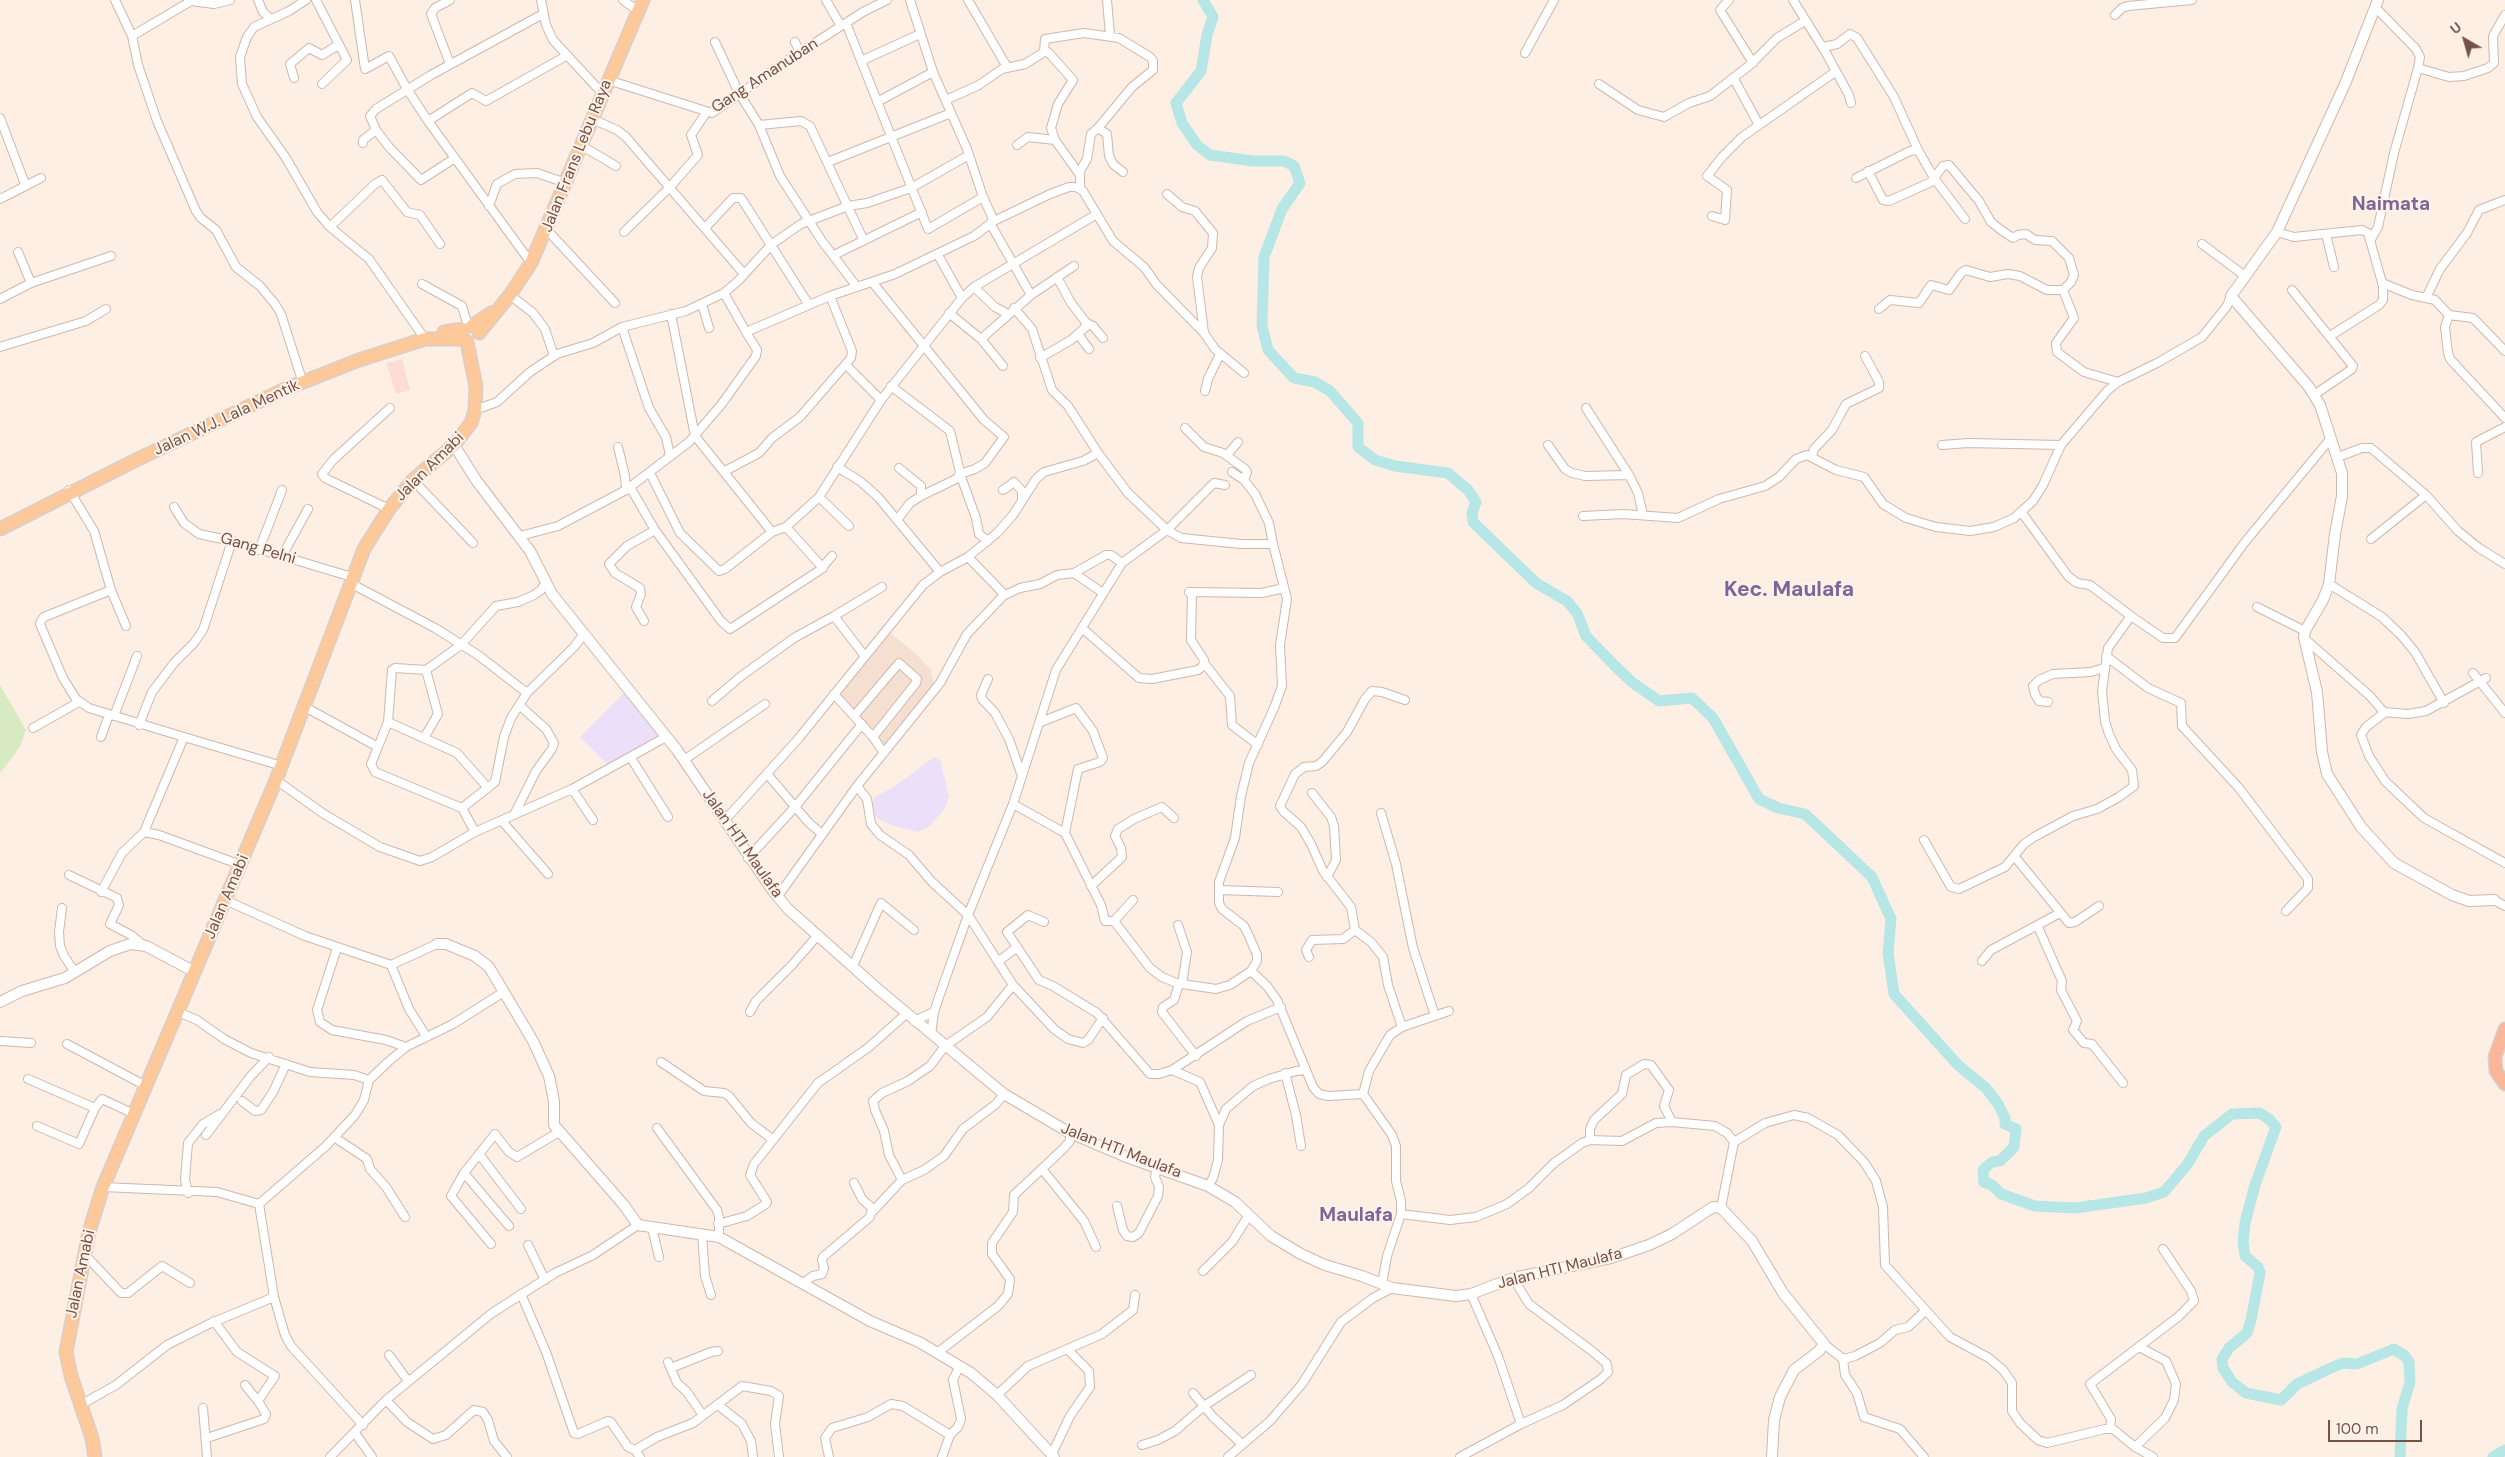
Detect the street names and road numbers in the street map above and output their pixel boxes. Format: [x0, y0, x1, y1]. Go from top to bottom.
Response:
street label: Gang Amanuban [708, 34, 822, 118]
street label: Jalan Frans Lebu Raya [538, 77, 616, 235]
street label: Jalan W.J. Lala Mentik [151, 376, 303, 460]
street label: Jalan Amabi [391, 428, 469, 506]
street label: Gang Pelni [218, 529, 298, 569]
street label: Jalan HTI Maulafa [698, 786, 786, 902]
street label: Jalan Amabi [201, 852, 253, 942]
street label: Jalan HTI Maulafa [1058, 1119, 1184, 1183]
street label: Jalan Amabi [62, 1228, 100, 1320]
street label: Jalan HTI Maulafa [1496, 1244, 1624, 1294]

